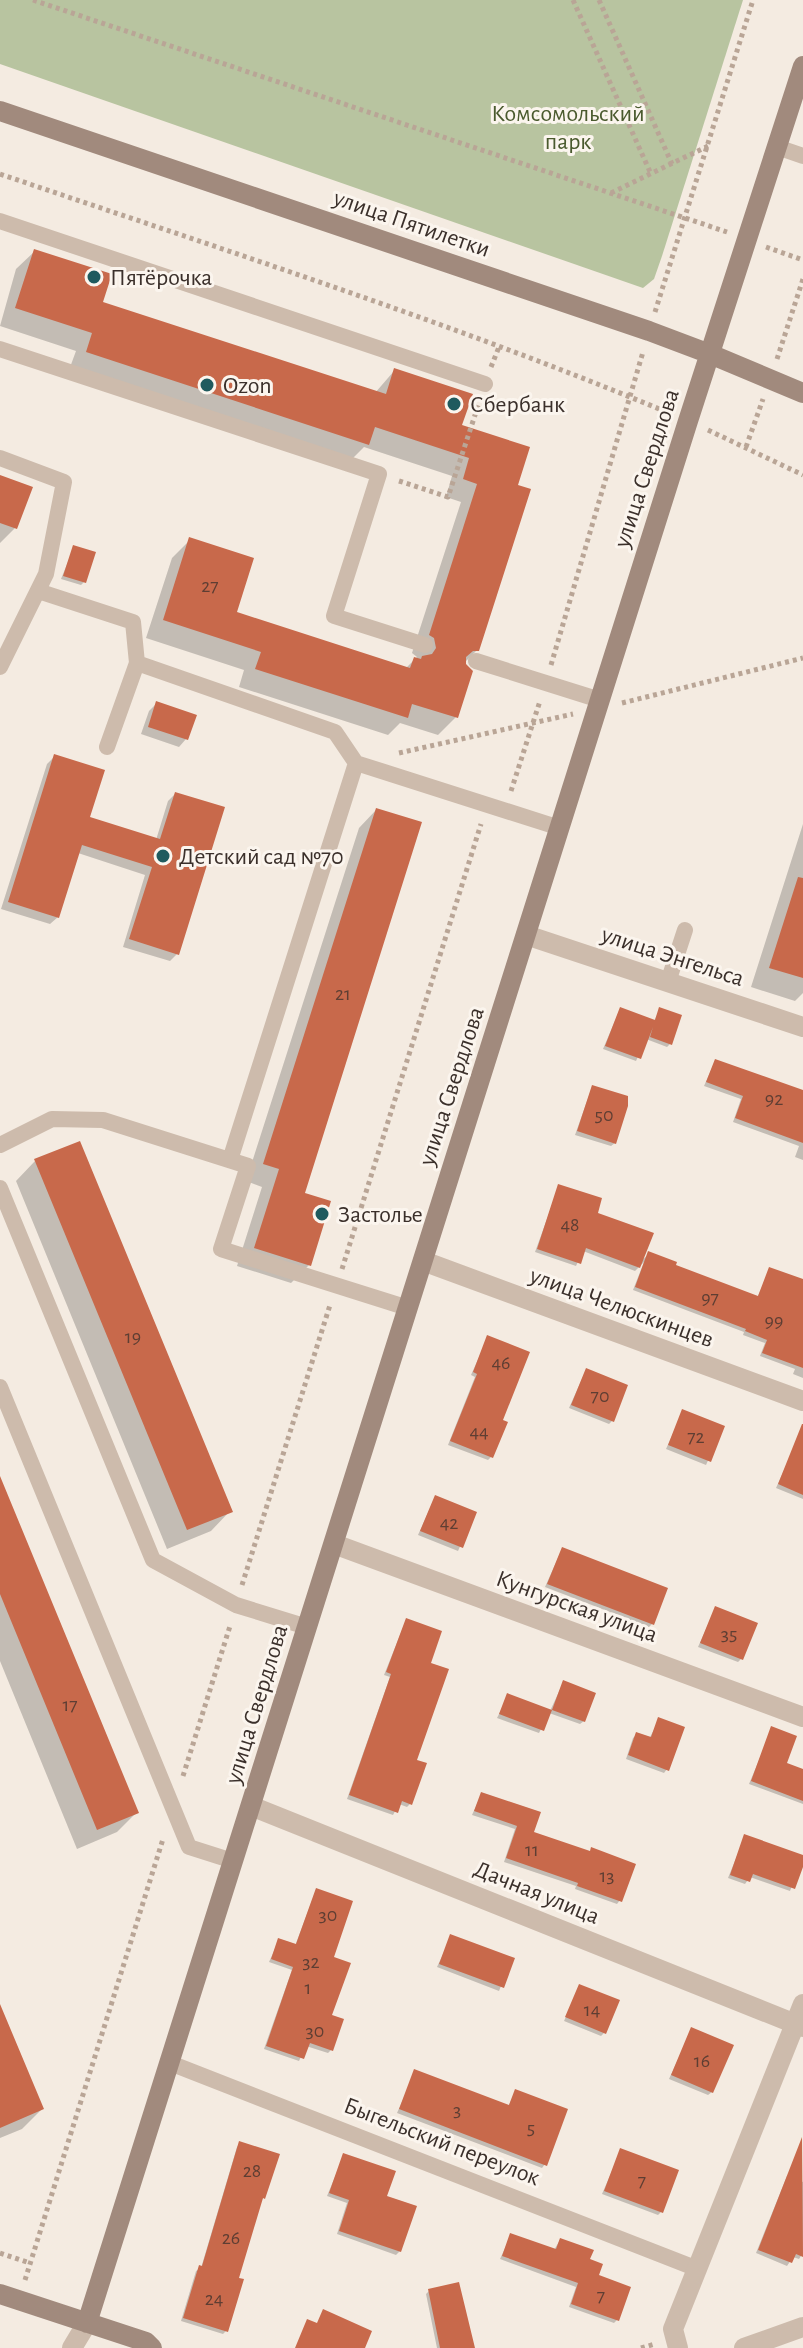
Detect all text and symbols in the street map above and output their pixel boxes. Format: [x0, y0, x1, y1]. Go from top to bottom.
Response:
park label: Комсомольский парк [491, 102, 645, 154]
street label: улица Пятилетки [329, 186, 493, 262]
place label: Пятёрочка [110, 266, 212, 290]
marker: Пятёрочка [85, 268, 103, 286]
place label: Ozon [223, 374, 272, 398]
marker: Ozon [198, 376, 216, 394]
street label: улица Свердлова [610, 386, 684, 551]
place label: Сбербанк [470, 393, 565, 417]
marker: Сбербанк [445, 395, 463, 413]
house number: 27 [201, 576, 219, 596]
place label: Детский сад №70 [179, 845, 344, 869]
marker: Детский сад №70 [154, 847, 172, 865]
street label: улица Энгельса [598, 922, 747, 991]
house number: 21 [335, 984, 351, 1004]
street label: улица Свердлова [415, 1004, 489, 1169]
house number: 92 [765, 1089, 783, 1109]
house number: 50 [595, 1105, 613, 1125]
place label: Застолье [338, 1203, 423, 1227]
marker: Застолье [313, 1205, 331, 1223]
house number: 48 [560, 1215, 580, 1235]
street label: улица Челюскинцев [526, 1263, 717, 1352]
house number: 97 [701, 1288, 719, 1308]
house number: 99 [765, 1311, 783, 1331]
house number: 19 [125, 1327, 141, 1347]
house number: 46 [491, 1353, 511, 1373]
house number: 70 [591, 1386, 609, 1406]
house number: 44 [469, 1422, 489, 1442]
house number: 72 [687, 1427, 705, 1447]
house number: 42 [440, 1513, 458, 1533]
street label: Кунгурская улица [493, 1567, 661, 1647]
street label: улица Свердлова [221, 1622, 293, 1788]
house number: 35 [721, 1624, 737, 1644]
house number: 17 [62, 1695, 78, 1715]
house number: 11 [525, 1840, 539, 1860]
street label: Дачная улица [470, 1857, 603, 1929]
house number: 13 [599, 1866, 615, 1886]
house number: 30 [319, 1905, 337, 1925]
house number: 32 [302, 1952, 320, 1972]
house number: 1 [305, 1978, 311, 1998]
house number: 14 [584, 2000, 600, 2020]
house number: 30 [306, 2021, 324, 2041]
house number: 16 [694, 2051, 710, 2071]
street label: Быгельский переулок [340, 2093, 543, 2190]
house number: 3 [453, 2100, 461, 2120]
house number: 5 [527, 2118, 535, 2138]
house number: 28 [243, 2161, 261, 2181]
house number: 7 [638, 2171, 646, 2191]
house number: 26 [222, 2228, 240, 2248]
house number: 7 [597, 2286, 605, 2306]
house number: 24 [205, 2289, 223, 2309]

